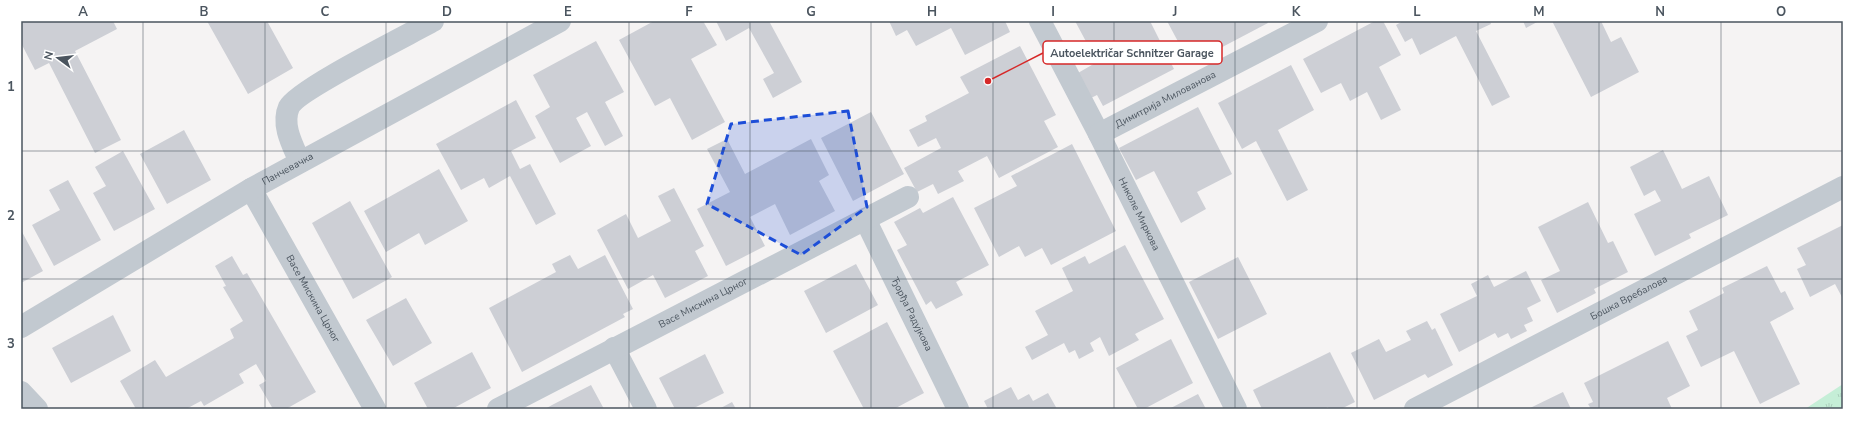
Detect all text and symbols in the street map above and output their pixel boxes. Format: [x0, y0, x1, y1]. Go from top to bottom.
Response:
text: A [78, 3, 88, 21]
text: B [200, 3, 209, 21]
text: C [321, 3, 330, 21]
text: D [442, 3, 452, 21]
text: E [564, 3, 572, 21]
text: F [685, 3, 693, 21]
text: G [806, 3, 816, 21]
text: H [927, 3, 937, 21]
text: I [1051, 3, 1055, 21]
text: J [1172, 3, 1177, 21]
text: K [1292, 3, 1301, 21]
text: L [1413, 3, 1421, 21]
text: M [1533, 3, 1545, 21]
text: N [1655, 3, 1665, 21]
text: O [1776, 3, 1786, 21]
north arrow [38, 38, 78, 78]
callout: Autoelektričar Schnitzer Garage [1043, 41, 1222, 64]
text: Autoelektričar Schnitzer Garage [1050, 46, 1214, 61]
text: N [41, 50, 57, 61]
street label: Димитрија Милованова [1113, 68, 1218, 131]
text: 1 [7, 78, 15, 96]
street label: Панчевачка [259, 149, 316, 189]
street label: Николе Миркова [1115, 175, 1163, 253]
text: 2 [7, 207, 15, 225]
street label: Васе Мискина Црног [283, 252, 344, 346]
street label: Бошка Вребалова [1588, 272, 1670, 324]
street label: Васе Мискина Црног [656, 274, 751, 332]
street label: Ђорђа Радујкова [888, 275, 936, 354]
text: 3 [7, 335, 15, 353]

